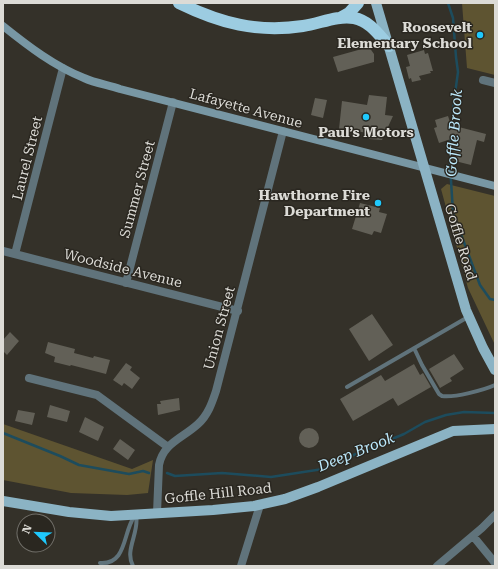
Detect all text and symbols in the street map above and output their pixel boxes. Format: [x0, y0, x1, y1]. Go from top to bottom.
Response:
place label: Roosevelt Elementary School [337, 19, 472, 51]
marker: Roosevelt Elementary School [475, 30, 485, 40]
street label: Lafayette Avenue [188, 85, 305, 131]
water label: Goffle Brook [442, 88, 466, 177]
marker: Paul’s Motors [361, 112, 371, 122]
street label: Laurel Street [9, 114, 45, 202]
place label: Paul’s Motors [318, 124, 414, 140]
street label: Summer Street [116, 139, 158, 239]
place label: Hawthorne Fire Department [259, 187, 370, 219]
marker: Hawthorne Fire Department [373, 198, 383, 208]
street label: Goffle Road [442, 202, 480, 282]
street label: Woodside Avenue [62, 246, 184, 291]
street label: Union Street [200, 285, 238, 371]
water label: Deep Brook [314, 428, 398, 476]
street label: Goffle Hill Road [164, 479, 272, 507]
north arrow [16, 513, 56, 553]
text: N [20, 522, 35, 536]

